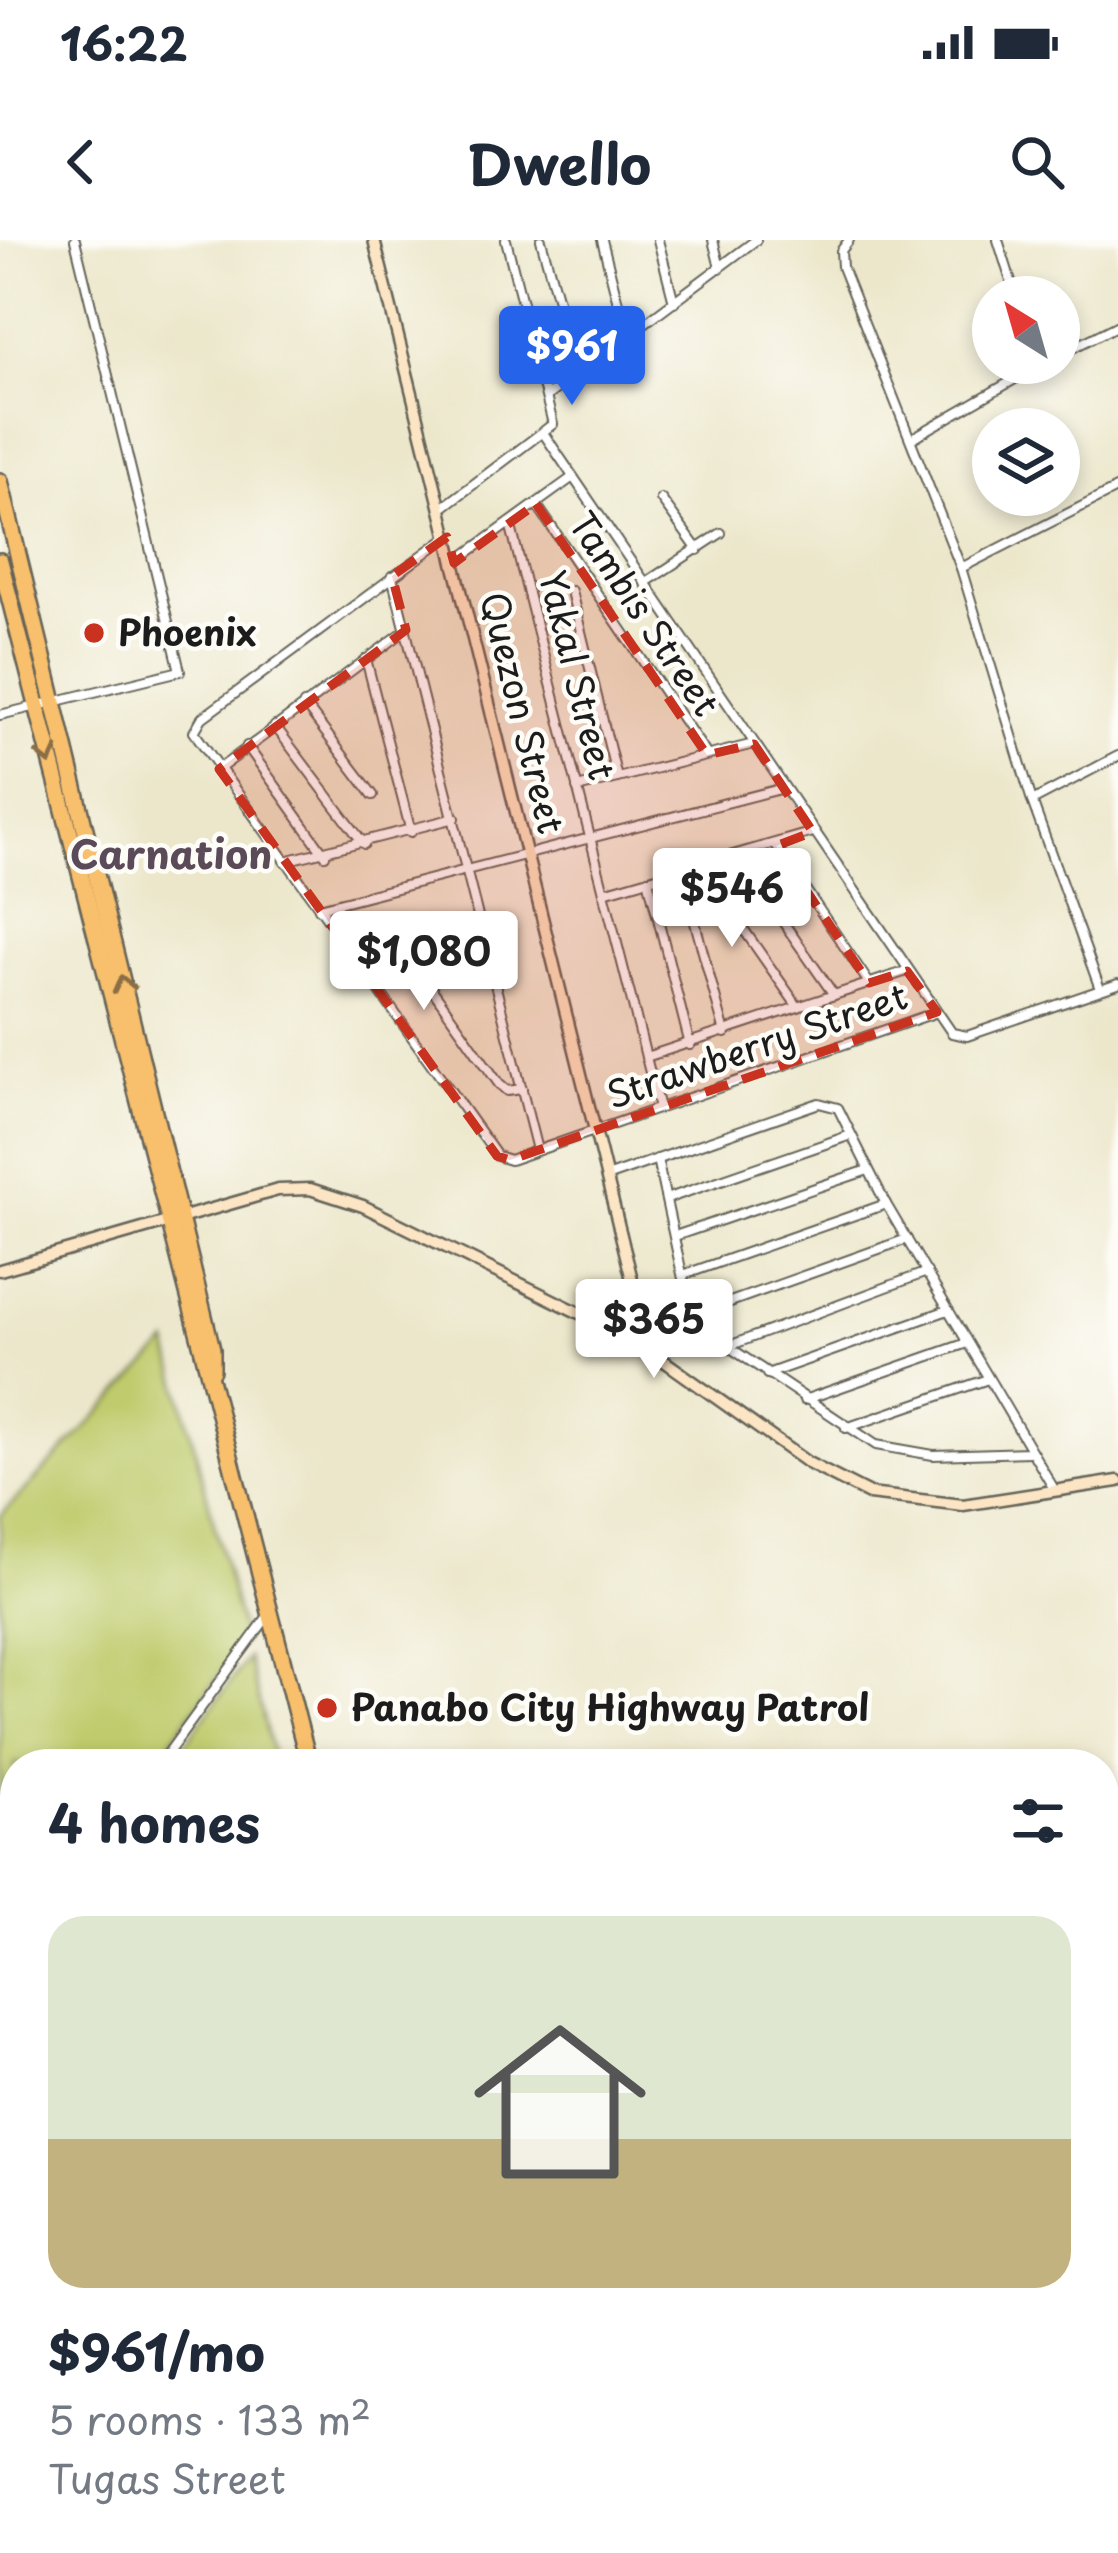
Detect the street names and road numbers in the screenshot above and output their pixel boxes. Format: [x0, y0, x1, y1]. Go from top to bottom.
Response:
street label: Tambis Street [557, 500, 734, 726]
street label: Yakal Street [527, 564, 631, 785]
street label: Quezon Street [468, 586, 580, 839]
street label: Strawberry Street [599, 967, 914, 1121]

